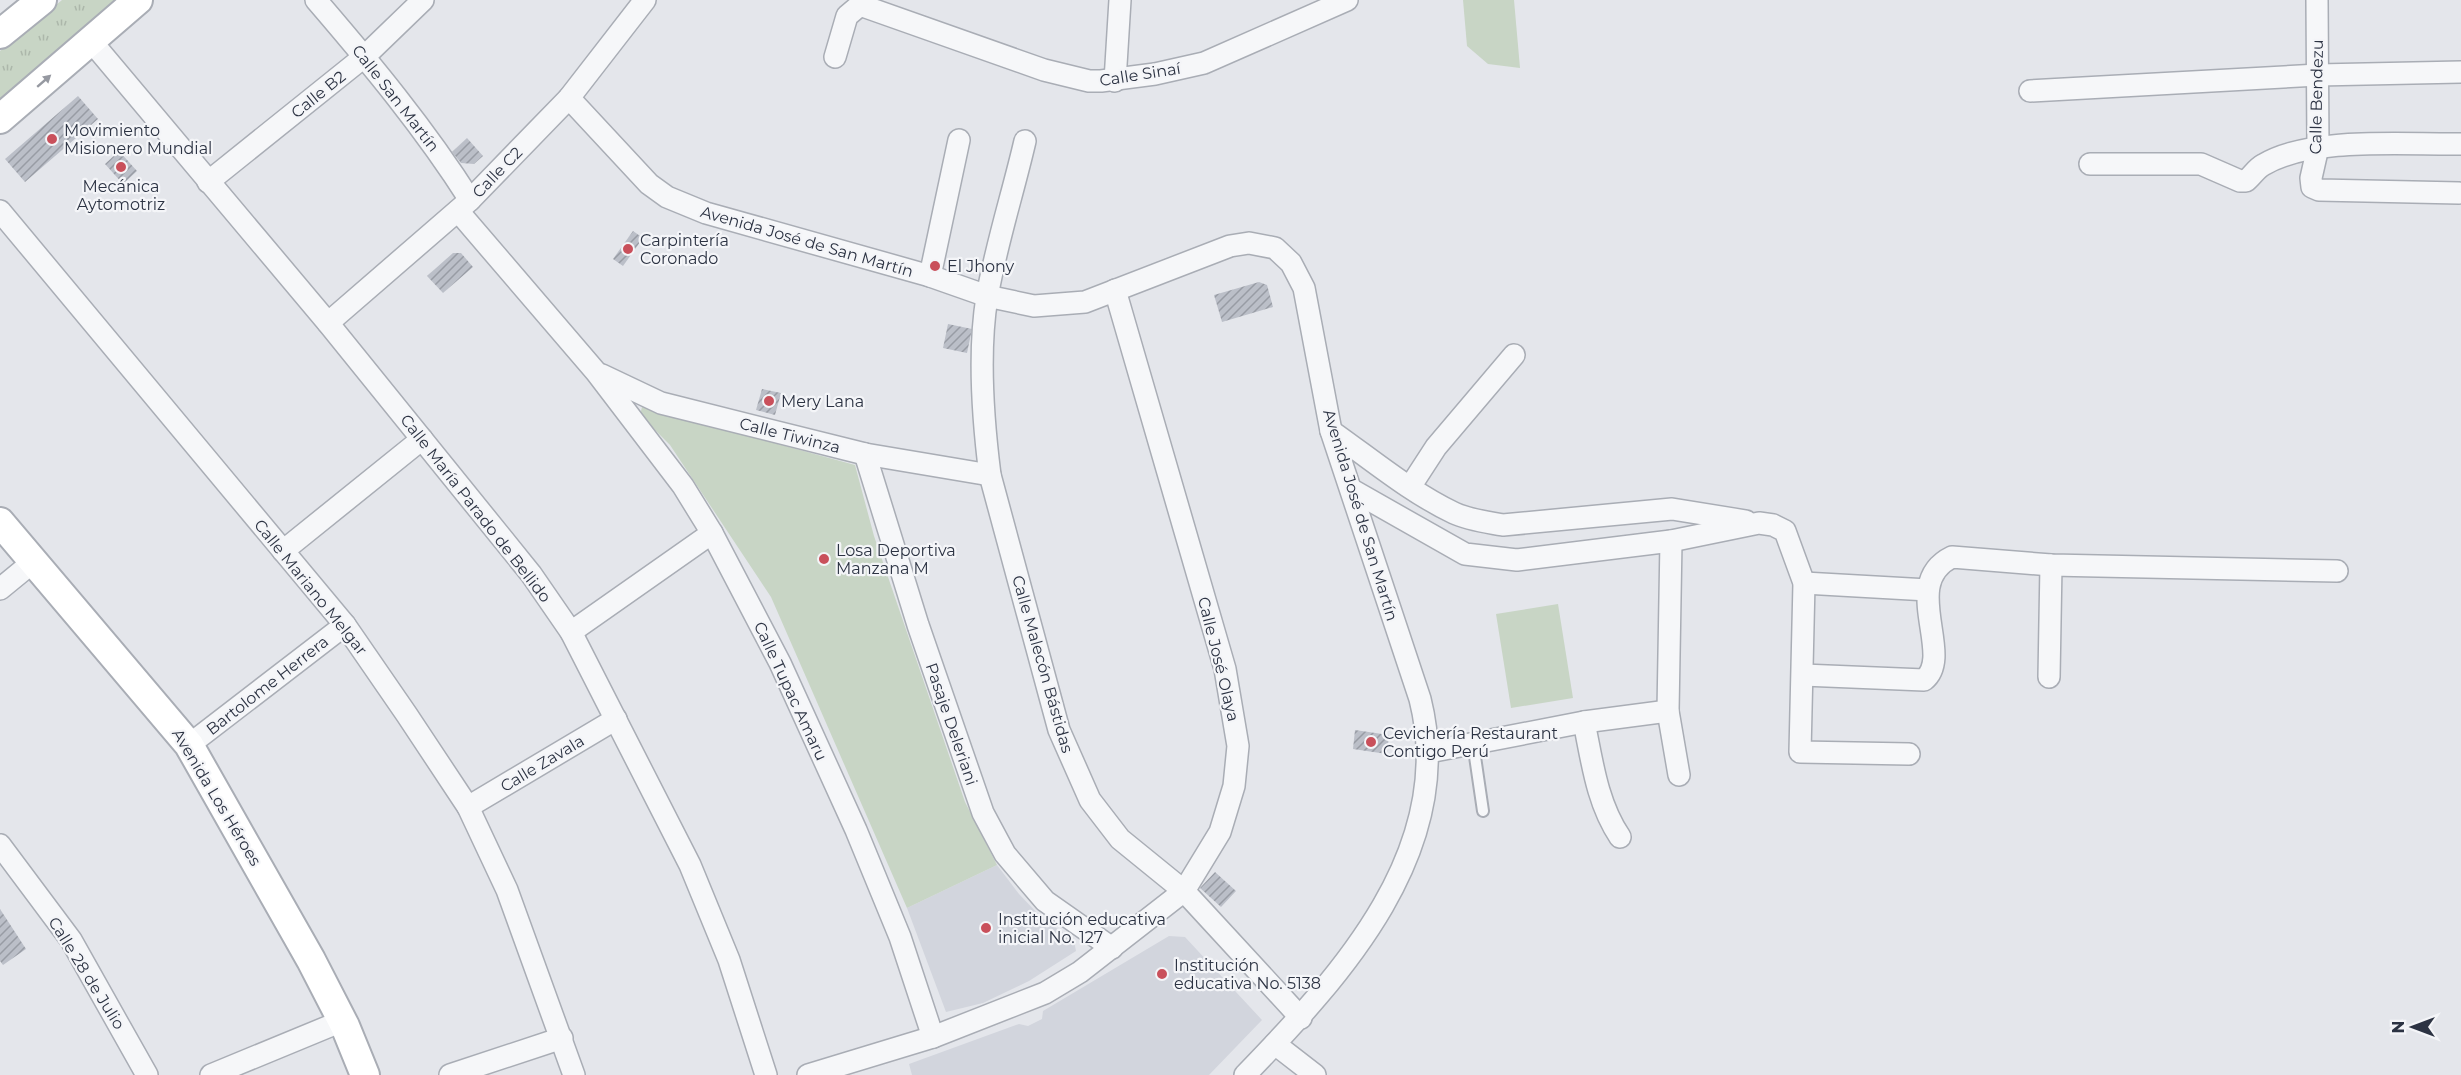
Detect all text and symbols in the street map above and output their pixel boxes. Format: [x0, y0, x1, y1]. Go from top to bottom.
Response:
street label: Calle Bendezu [2306, 39, 2327, 155]
street label: Calle San Martín [348, 41, 443, 156]
street label: Calle Sinaí [1098, 59, 1183, 90]
street label: Calle B2 [287, 67, 349, 122]
one-way arrow [36, 75, 51, 88]
place label: Movimiento Misionero Mundial [64, 121, 212, 158]
marker: Movimiento Misionero Mundial [45, 132, 59, 146]
street label: Calle C2 [468, 143, 526, 202]
marker: Mecánica Aytomotriz [114, 160, 128, 174]
place label: Mecánica Aytomotriz [77, 177, 165, 214]
street label: Avenida José de San Martín [698, 202, 915, 281]
place label: Carpintería Coronado [640, 231, 729, 268]
marker: Carpintería Coronado [621, 242, 635, 256]
place label: El Jhony [947, 257, 1015, 276]
marker: El Jhony [928, 259, 942, 273]
place label: Mery Lana [781, 392, 864, 411]
marker: Mery Lana [762, 394, 776, 408]
street label: Avenida José de San Martín [1319, 407, 1402, 623]
street label: Calle María Parado de Bellido [396, 411, 555, 606]
street label: Calle Tiwinza [737, 414, 842, 457]
street label: Calle Mariano Melgar [250, 516, 371, 659]
place label: Losa Deportiva Manzana M [836, 541, 956, 578]
marker: Losa Deportiva Manzana M [817, 552, 831, 566]
street label: Calle Malecón Bástidas [1008, 573, 1077, 755]
street label: Calle José Olaya [1194, 595, 1243, 723]
street label: Calle Tupac Amaru [750, 619, 831, 764]
street label: Bartolome Herrera [203, 632, 332, 739]
street label: Pasaje Deleriani [922, 660, 981, 788]
place label: Cevichería Restaurant Contigo Perú [1383, 724, 1558, 761]
street label: Avenida Los Héroes [168, 725, 265, 869]
street label: Calle Zavala [497, 731, 588, 796]
marker: Cevichería Restaurant Contigo Perú [1364, 735, 1378, 749]
place label: Institución educativa inicial No. 127 [998, 910, 1166, 947]
street label: Calle 28 de Julio [44, 914, 129, 1033]
marker: Institución educativa inicial No. 127 [979, 921, 993, 935]
place label: Institución educativa No. 5138 [1174, 956, 1321, 993]
marker: Institución educativa No. 5138 [1155, 967, 1169, 981]
north arrow [2383, 997, 2443, 1057]
text: N [2389, 1021, 2408, 1033]

